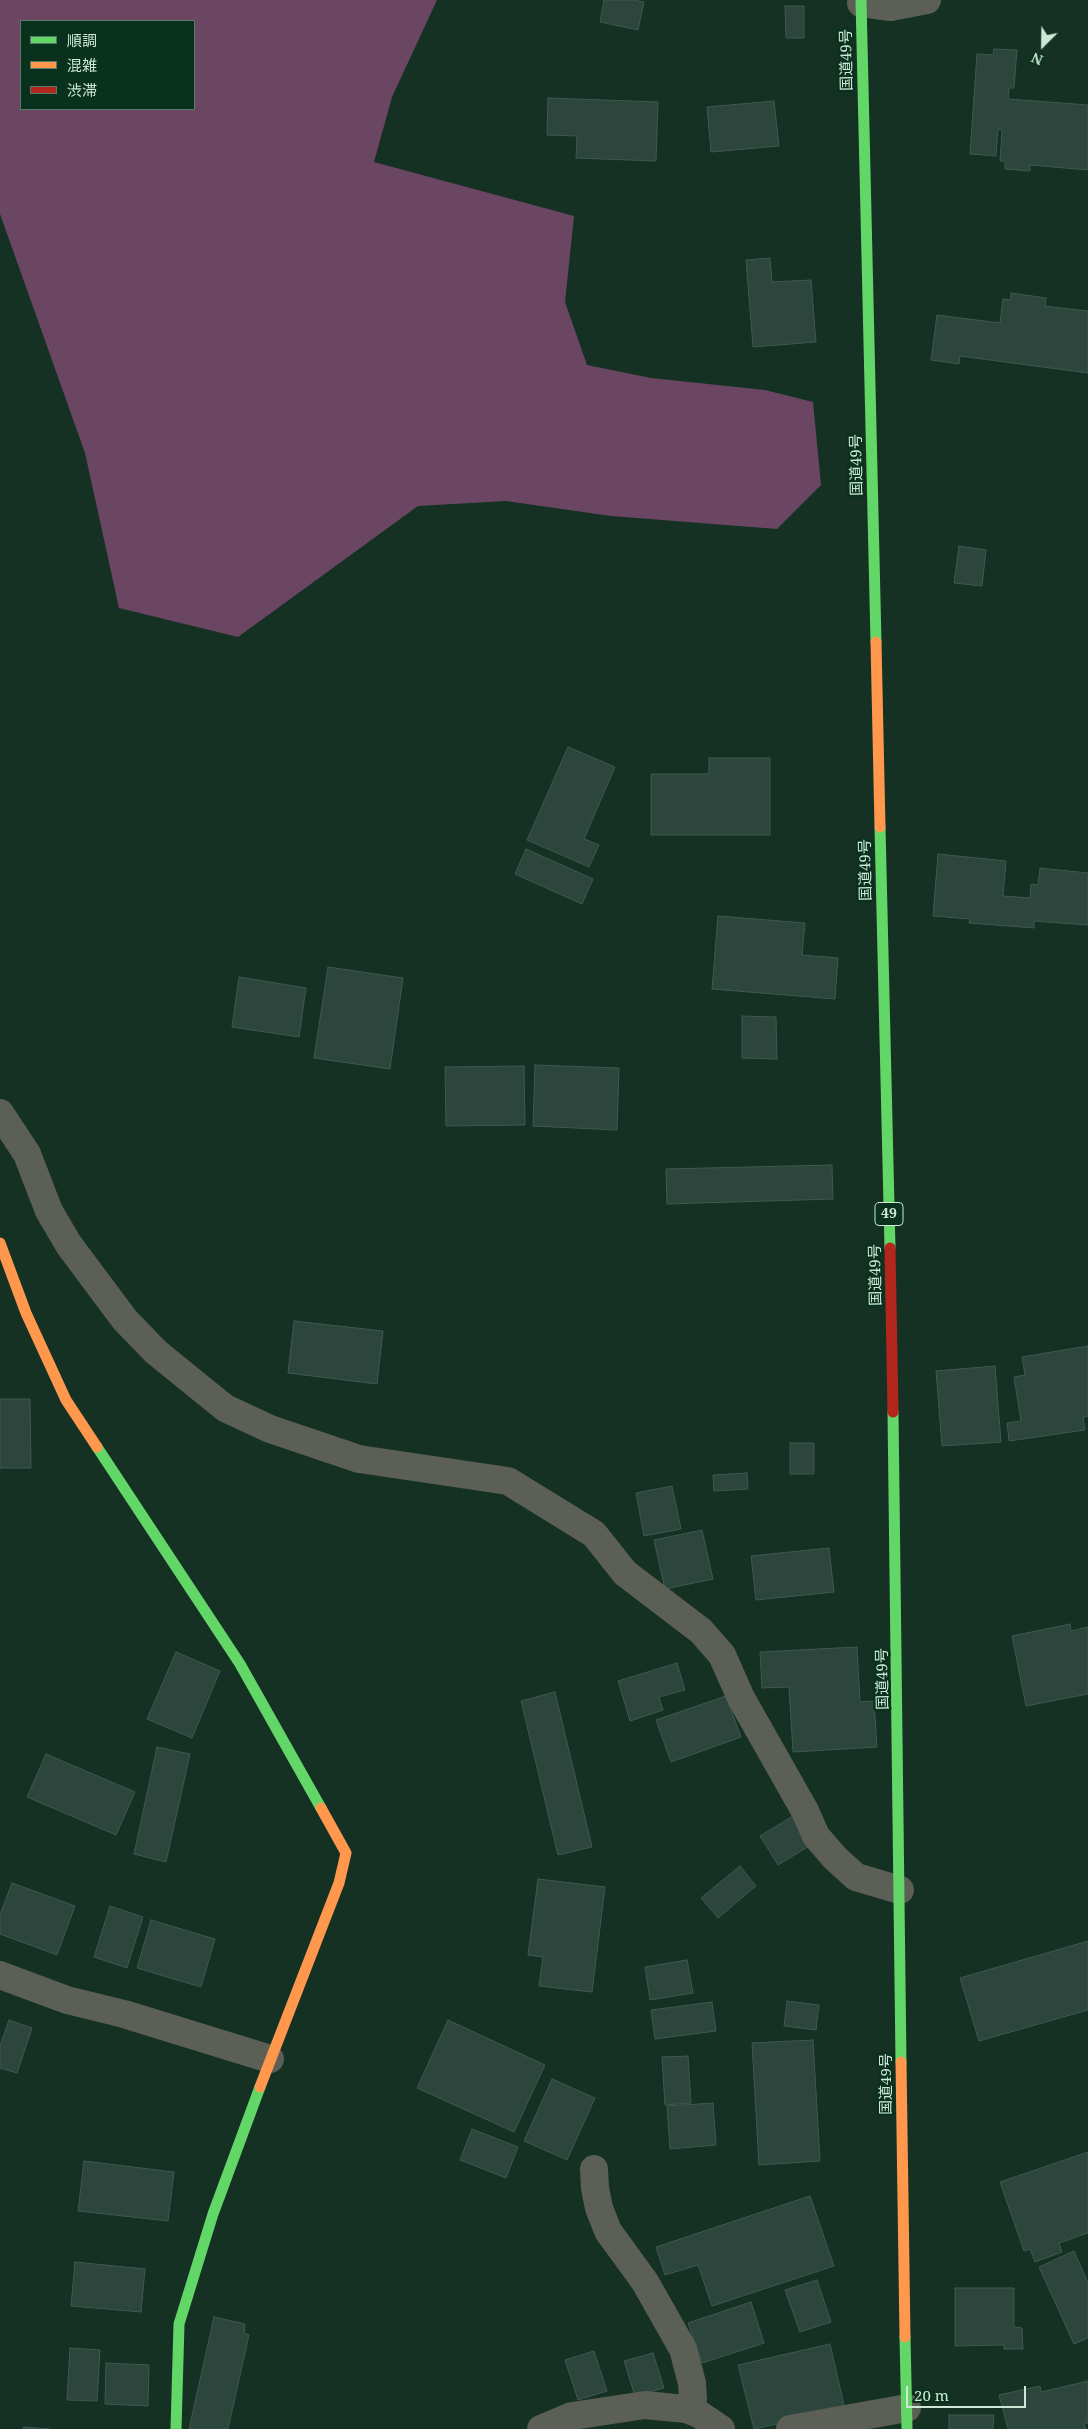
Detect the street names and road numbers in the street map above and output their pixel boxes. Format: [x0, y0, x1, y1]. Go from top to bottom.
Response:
street label: 国道49号 [837, 29, 857, 91]
street label: 国道49号 [847, 434, 867, 496]
street label: 国道49号 [856, 839, 876, 901]
road number: 49 [875, 1202, 903, 1226]
street label: 国道49号 [866, 1244, 886, 1306]
street label: 国道49号 [873, 1648, 893, 1710]
street label: 国道49号 [878, 2053, 896, 2115]

